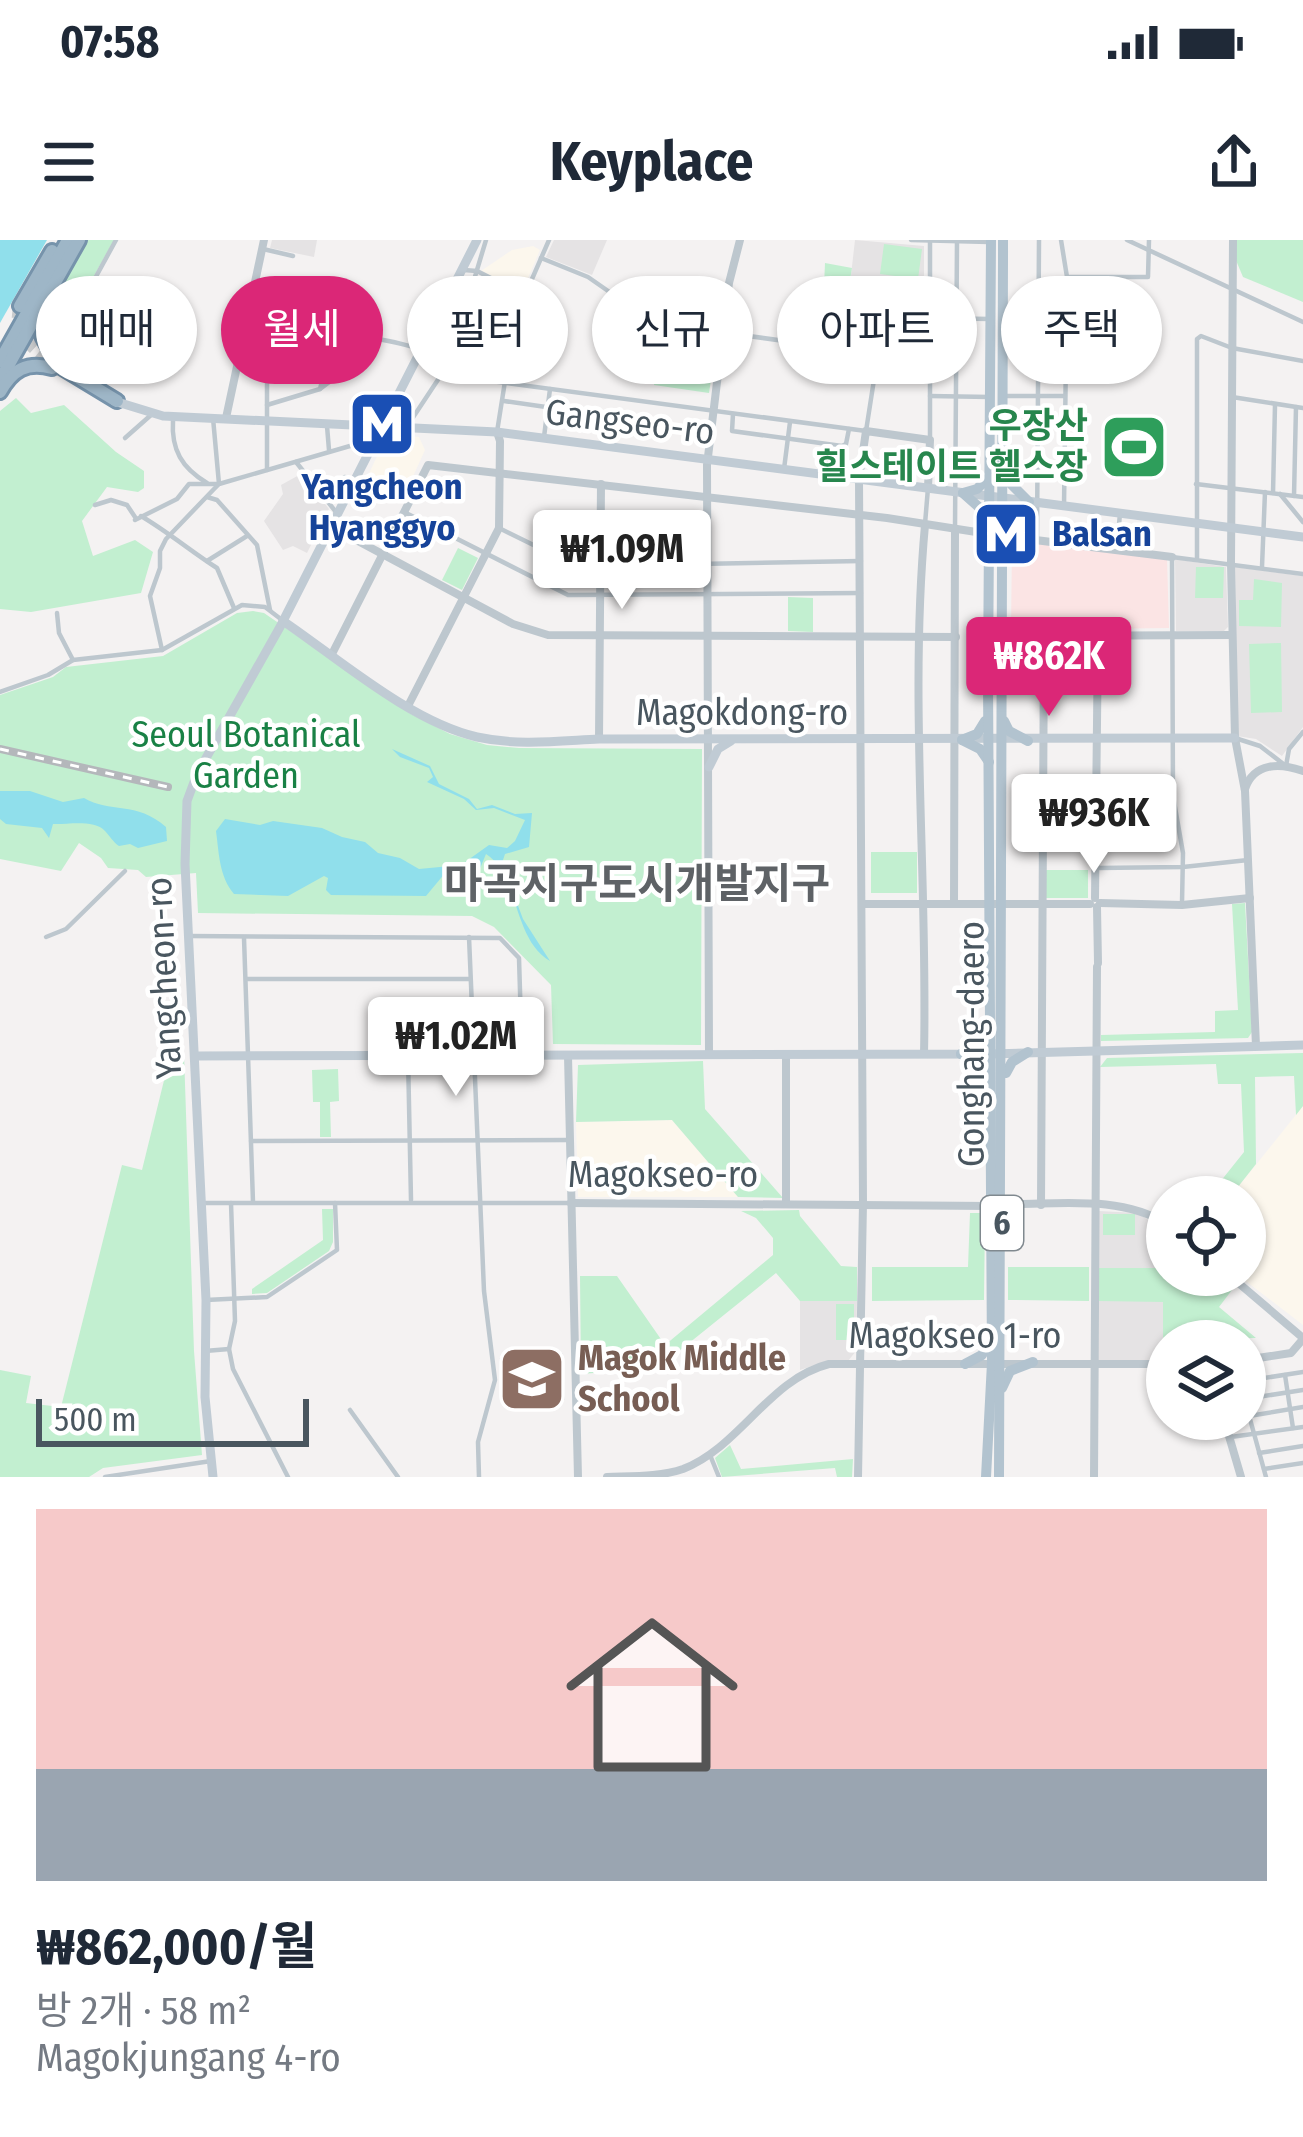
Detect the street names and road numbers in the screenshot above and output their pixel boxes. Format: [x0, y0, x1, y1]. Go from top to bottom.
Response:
street label: Gangseo-ro [543, 390, 717, 454]
street label: Magokdong-ro [636, 691, 848, 735]
street label: Yangcheon-ro [137, 876, 191, 1080]
street label: Gonghang-daero [950, 921, 994, 1167]
street label: Magokseo-ro [568, 1153, 758, 1197]
road number: 6 [981, 1196, 1023, 1250]
street label: Magokseo 1-ro [848, 1314, 1062, 1358]

